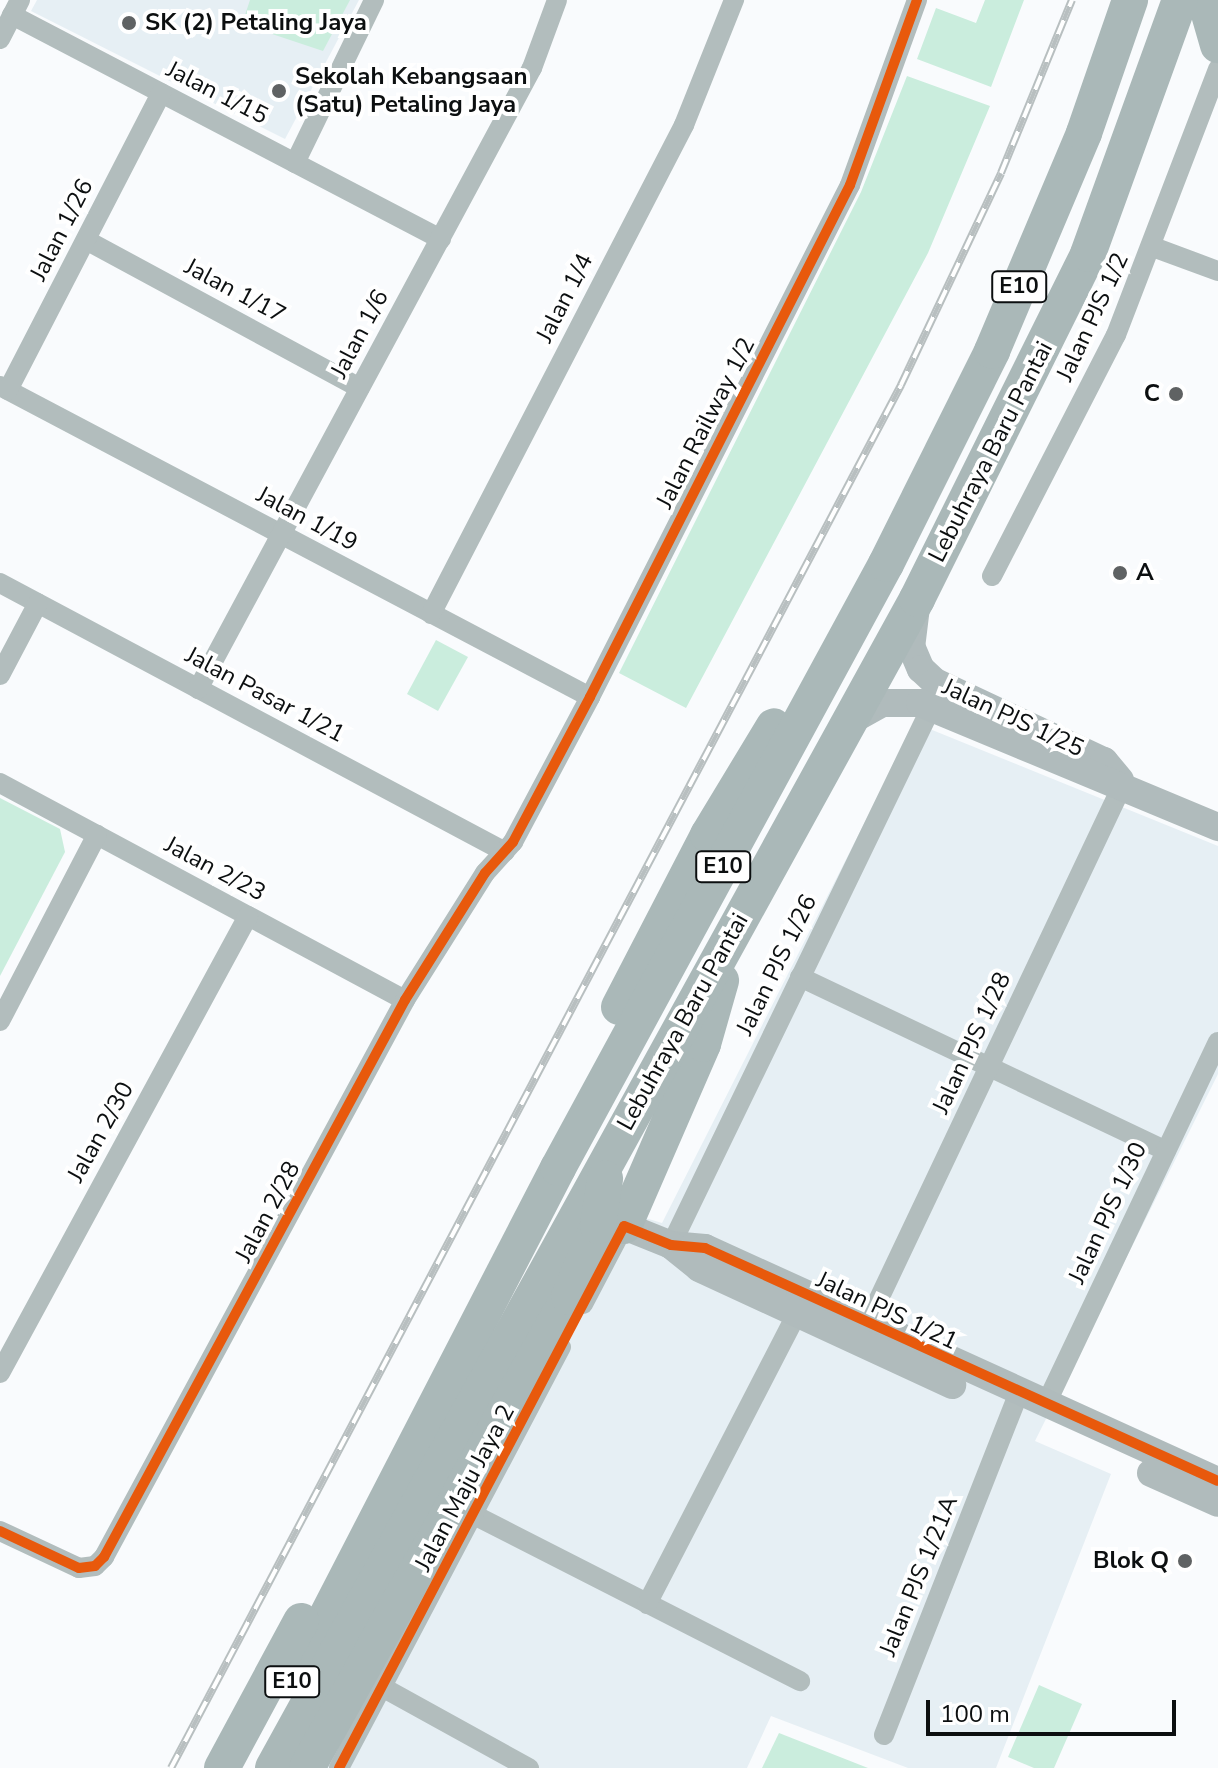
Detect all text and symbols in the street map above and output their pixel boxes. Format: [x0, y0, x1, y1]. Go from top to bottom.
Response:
place label: SK (2) Petaling Jaya [145, 9, 367, 37]
marker: SK (2) Petaling Jaya [120, 14, 138, 32]
street label: Jalan 1/15 [161, 55, 273, 131]
place label: Sekolah Kebangsaan (Satu) Petaling Jaya [295, 63, 528, 119]
marker: Sekolah Kebangsaan (Satu) Petaling Jaya [270, 82, 288, 100]
street label: Jalan 1/26 [24, 174, 100, 286]
street label: Jalan PJS 1/2 [1051, 248, 1135, 386]
street label: Jalan 1/4 [530, 249, 600, 347]
street label: Jalan 1/17 [180, 252, 290, 330]
road number: E10 [991, 269, 1047, 305]
street label: Jalan 1/6 [325, 285, 395, 383]
street label: Jalan Railway 1/2 [651, 333, 761, 513]
street label: Lebuhraya Baru Pantai [923, 337, 1059, 567]
place label: C [1144, 380, 1160, 408]
marker: C [1167, 385, 1185, 403]
street label: Jalan 1/19 [252, 480, 362, 558]
place label: A [1136, 559, 1154, 587]
marker: A [1111, 564, 1129, 582]
street label: Jalan Pasar 1/21 [180, 641, 350, 749]
street label: Jalan PJS 1/25 [938, 673, 1088, 763]
street label: Jalan 2/23 [160, 830, 270, 908]
road number: E10 [695, 849, 751, 885]
street label: Jalan PJS 1/26 [731, 890, 823, 1040]
street label: Lebuhraya Baru Pantai [611, 908, 755, 1136]
street label: Jalan PJS 1/28 [927, 968, 1017, 1118]
street label: Jalan 2/30 [62, 1077, 140, 1187]
street label: Jalan PJS 1/30 [1063, 1138, 1153, 1288]
street label: Jalan 2/28 [229, 1157, 307, 1267]
street label: Jalan PJS 1/21 [812, 1266, 962, 1356]
street label: Jalan Maju Jaya 2 [409, 1400, 521, 1576]
street label: Jalan PJS 1/21A [874, 1492, 964, 1660]
place label: Blok Q [1093, 1547, 1169, 1575]
marker: Blok Q [1176, 1552, 1194, 1570]
road number: E10 [264, 1664, 320, 1700]
scale bar [930, 1684, 1180, 1734]
text: 100 m [940, 1698, 1010, 1730]

